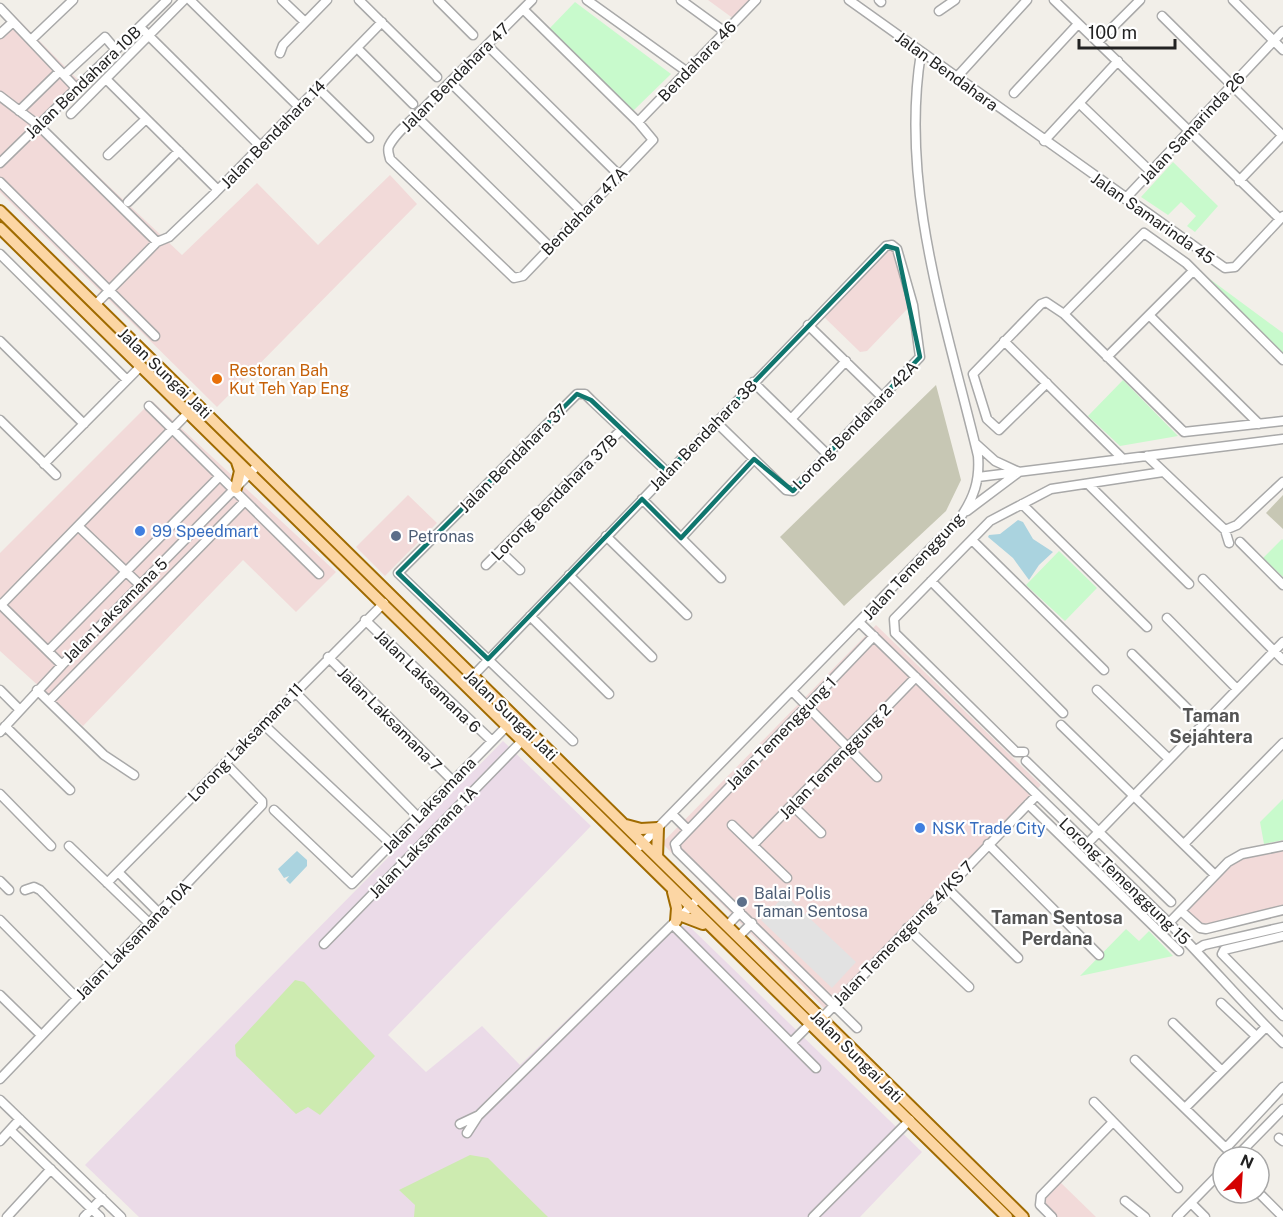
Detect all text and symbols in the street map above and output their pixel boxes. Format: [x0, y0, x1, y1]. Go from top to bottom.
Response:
scale bar [1079, 12, 1175, 50]
street label: Bendahara 46 [654, 17, 740, 105]
street label: Jalan Bendahara 47 [397, 19, 514, 136]
street label: Jalan Bendahara 10B [22, 22, 145, 142]
text: 100 m [1088, 22, 1137, 43]
street label: Jalan Bendahara [892, 28, 1002, 115]
street label: Jalan Samarinda 26 [1136, 69, 1249, 188]
street label: Jalan Bendahara 14 [217, 76, 330, 192]
street label: Bendahara 47A [537, 163, 631, 259]
street label: Jalan Samarinda 45 [1087, 169, 1218, 268]
street label: Jalan Sungai Jati [114, 324, 215, 423]
street label: Lorong Bendahara 42A [789, 357, 922, 494]
place label: Restoran Bah Kut Teh Yap Eng [229, 361, 349, 398]
marker: Restoran Bah Kut Teh Yap Eng [210, 372, 224, 386]
street label: Jalan Bendahara 38 [646, 376, 761, 495]
street label: Jalan Bendahara 37 [455, 400, 571, 516]
street label: Lorong Bendahara 37B [487, 430, 621, 564]
street label: Jalan Temenggung [859, 509, 968, 624]
place label: 99 Speedmart [152, 522, 259, 541]
marker: 99 Speedmart [133, 524, 147, 538]
place label: Petronas [408, 527, 474, 546]
marker: Petronas [389, 529, 403, 543]
street label: Jalan Laksamana 5 [59, 554, 172, 667]
street label: Jalan Laksamana 6 [371, 626, 485, 737]
street label: Jalan Laksamana 7 [334, 663, 446, 775]
street label: Jalan Sungai Jati [460, 666, 561, 765]
street label: Jalan Temenggung 1 [722, 673, 840, 794]
street label: Lorong Laksamana 11 [184, 679, 307, 806]
street label: Jalan Temenggung 2 [775, 700, 895, 823]
district label: Taman Sejahtera [1169, 705, 1253, 747]
street label: Jalan Laksamana [379, 753, 480, 857]
street label: Jalan Laksamana 1A [365, 783, 482, 902]
street label: Lorong Temenggung 15 [1055, 814, 1194, 949]
place label: NSK Trade City [932, 819, 1046, 838]
marker: NSK Trade City [913, 821, 927, 835]
street label: Jalan Temenggung 4/KS 7 [829, 857, 977, 1010]
street label: Jalan Laksamana 10A [72, 877, 195, 1004]
place label: Balai Polis Taman Sentosa [754, 884, 868, 921]
marker: Balai Polis Taman Sentosa [735, 895, 749, 909]
district label: Taman Sentosa Perdana [991, 907, 1123, 949]
street label: Jalan Sungai Jati [807, 1006, 907, 1106]
north arrow [1211, 1145, 1271, 1205]
text: N [1237, 1151, 1256, 1173]

